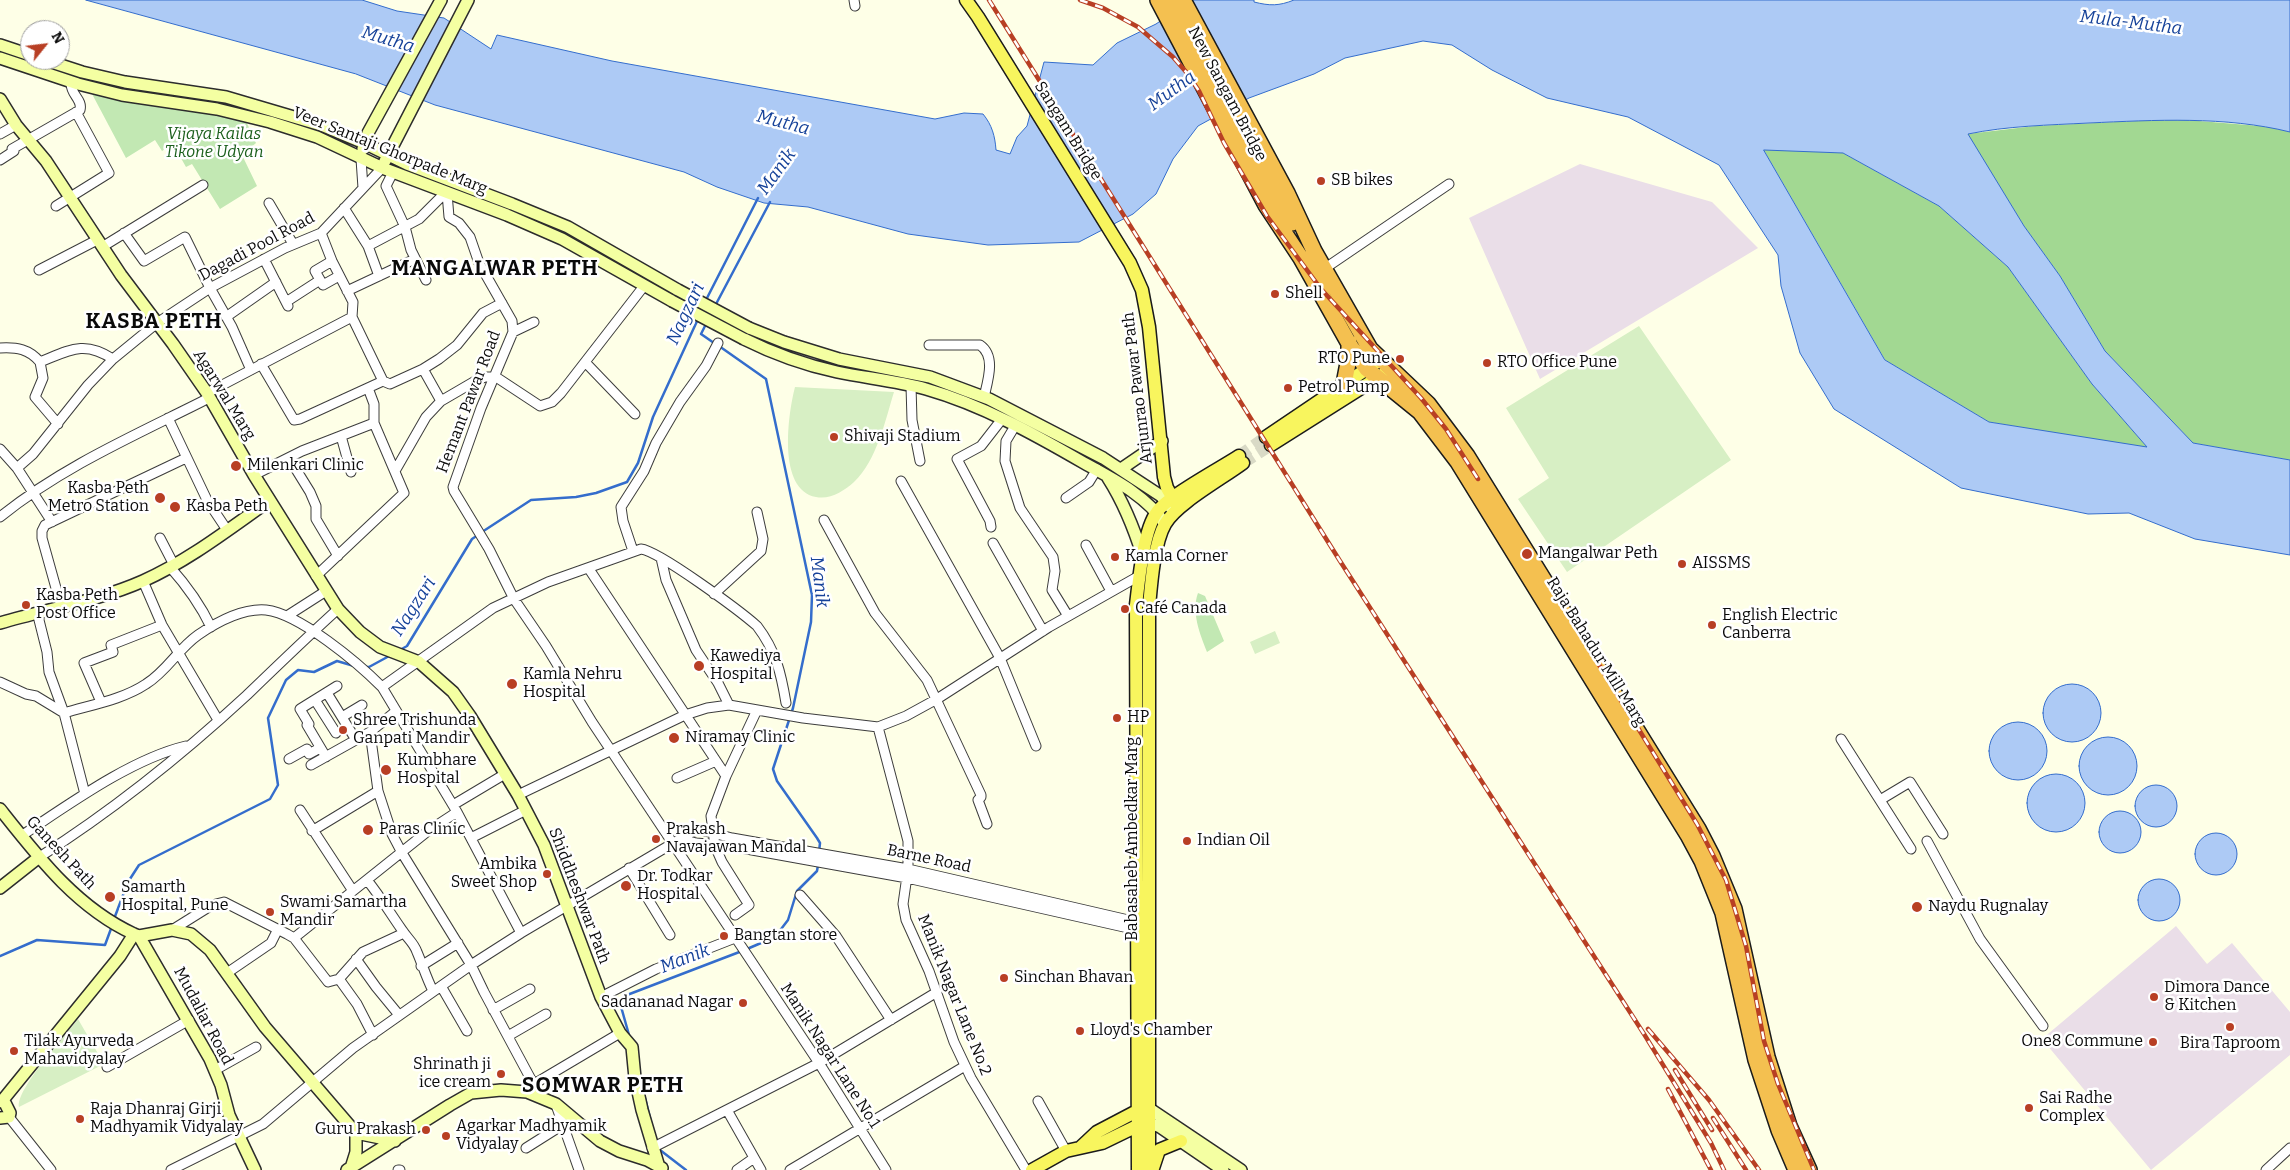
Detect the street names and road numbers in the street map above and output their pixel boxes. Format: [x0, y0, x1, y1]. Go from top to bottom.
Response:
street label: New Sangam Bridge [1183, 23, 1271, 165]
street label: Sangam Bridge [1030, 78, 1106, 184]
street label: Veer Santaji Ghorpade Marg [290, 103, 490, 199]
street label: Dagadi Pool Road [196, 208, 318, 286]
street label: Arjunrao Pawar Path [1119, 311, 1157, 465]
street label: Hemant Pawar Road [433, 328, 505, 476]
street label: Agarwal Marg [189, 346, 259, 444]
street label: Raja Bahadur Mill Marg [1542, 574, 1650, 730]
street label: Babasaheb Ambedkar Marg [1123, 737, 1143, 941]
street label: Ganesh Path [22, 812, 100, 894]
street label: Shiddheshwar Path [544, 825, 614, 967]
street label: Barne Road [885, 841, 973, 877]
street label: Manik Nagar Lane No.2 [913, 912, 995, 1078]
street label: Mudaliar Road [169, 964, 237, 1068]
street label: Manik Nagar Lane No.1 [776, 980, 884, 1132]

